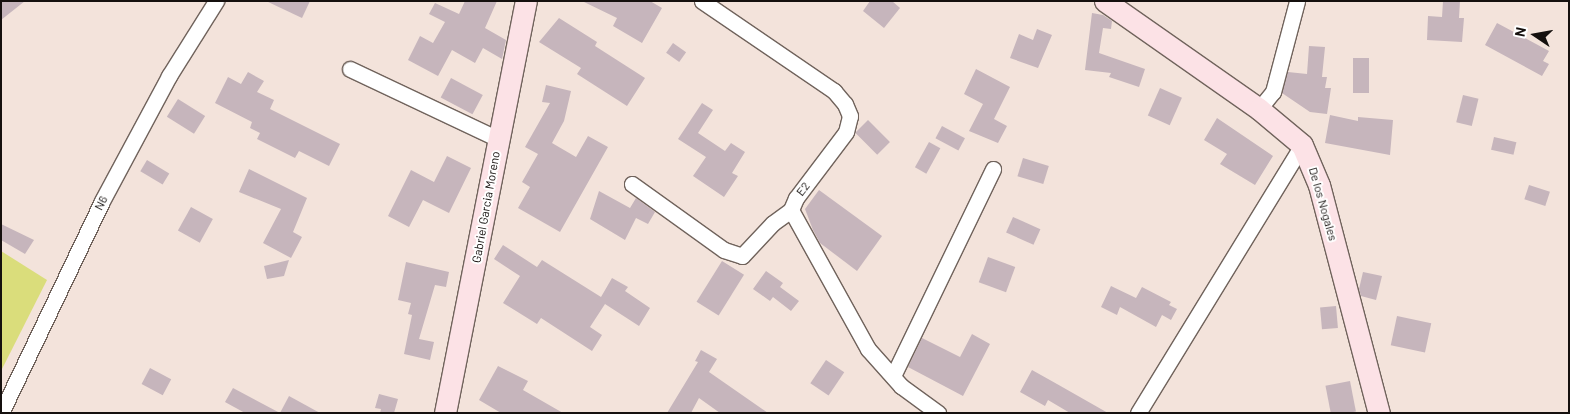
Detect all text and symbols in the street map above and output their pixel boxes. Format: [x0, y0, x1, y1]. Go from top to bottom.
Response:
north arrow [1510, 10, 1560, 60]
text: N [1511, 25, 1529, 38]
street label: Gabriel Garcia Moreno [469, 150, 503, 264]
street label: De los Nogales [1306, 166, 1340, 242]
street label: E2 [793, 179, 813, 199]
street label: N6 [91, 193, 111, 213]

